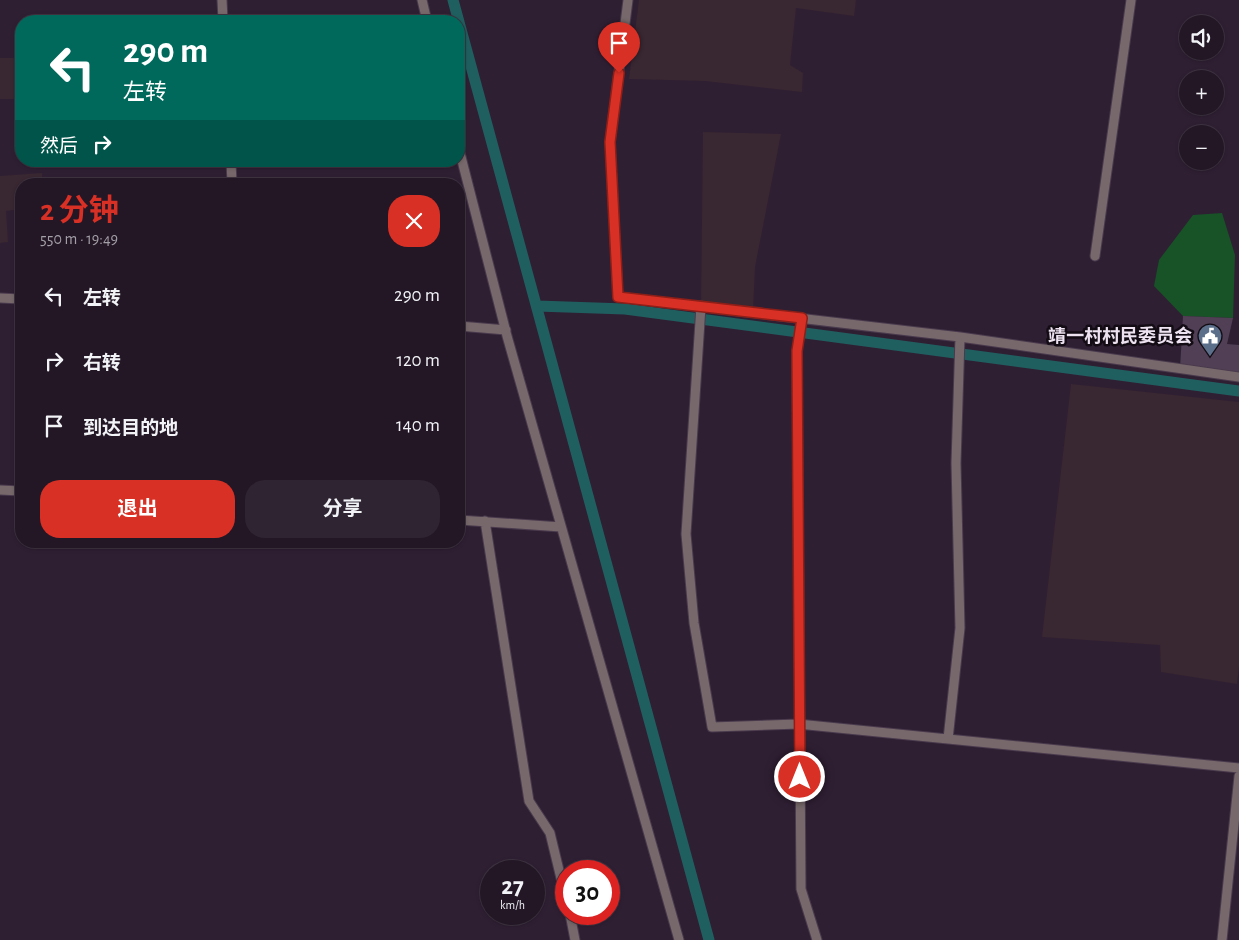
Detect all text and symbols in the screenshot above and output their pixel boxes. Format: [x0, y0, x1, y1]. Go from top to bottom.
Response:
map controls [1179, 15, 1224, 170]
button: sound [1179, 15, 1224, 60]
pin [598, 22, 640, 73]
icon: arrive [605, 29, 633, 57]
text: 290 m [123, 34, 208, 69]
icon: left [40, 35, 105, 100]
button: + [1179, 70, 1224, 115]
text: 左转 [123, 81, 167, 103]
button: − [1179, 125, 1224, 170]
icon: right [88, 130, 116, 158]
text: 然后 [40, 137, 78, 156]
button: close [388, 195, 440, 247]
text: 2 分钟 [40, 196, 119, 226]
text: 550 m · 19:49 [40, 231, 118, 247]
icon: left [40, 282, 68, 310]
text: 290 m [394, 286, 440, 305]
text: 左转 [83, 289, 121, 308]
public building icon: 靖一村村民委员会 [1197, 323, 1223, 357]
place label: 靖一村村民委员会 [1048, 326, 1192, 346]
icon: right [40, 347, 68, 375]
text: 120 m [396, 351, 440, 370]
text: 右转 [83, 354, 121, 373]
icon: arrive [40, 412, 68, 440]
text: 140 m [396, 416, 440, 435]
text: 到达目的地 [83, 419, 178, 438]
button: 退出 [40, 480, 235, 538]
button: 分享 [245, 480, 440, 538]
position arrow [773, 750, 825, 802]
speed limit sign: 30 [555, 860, 620, 925]
text: 27 [501, 874, 524, 899]
text: km/h [500, 899, 525, 911]

